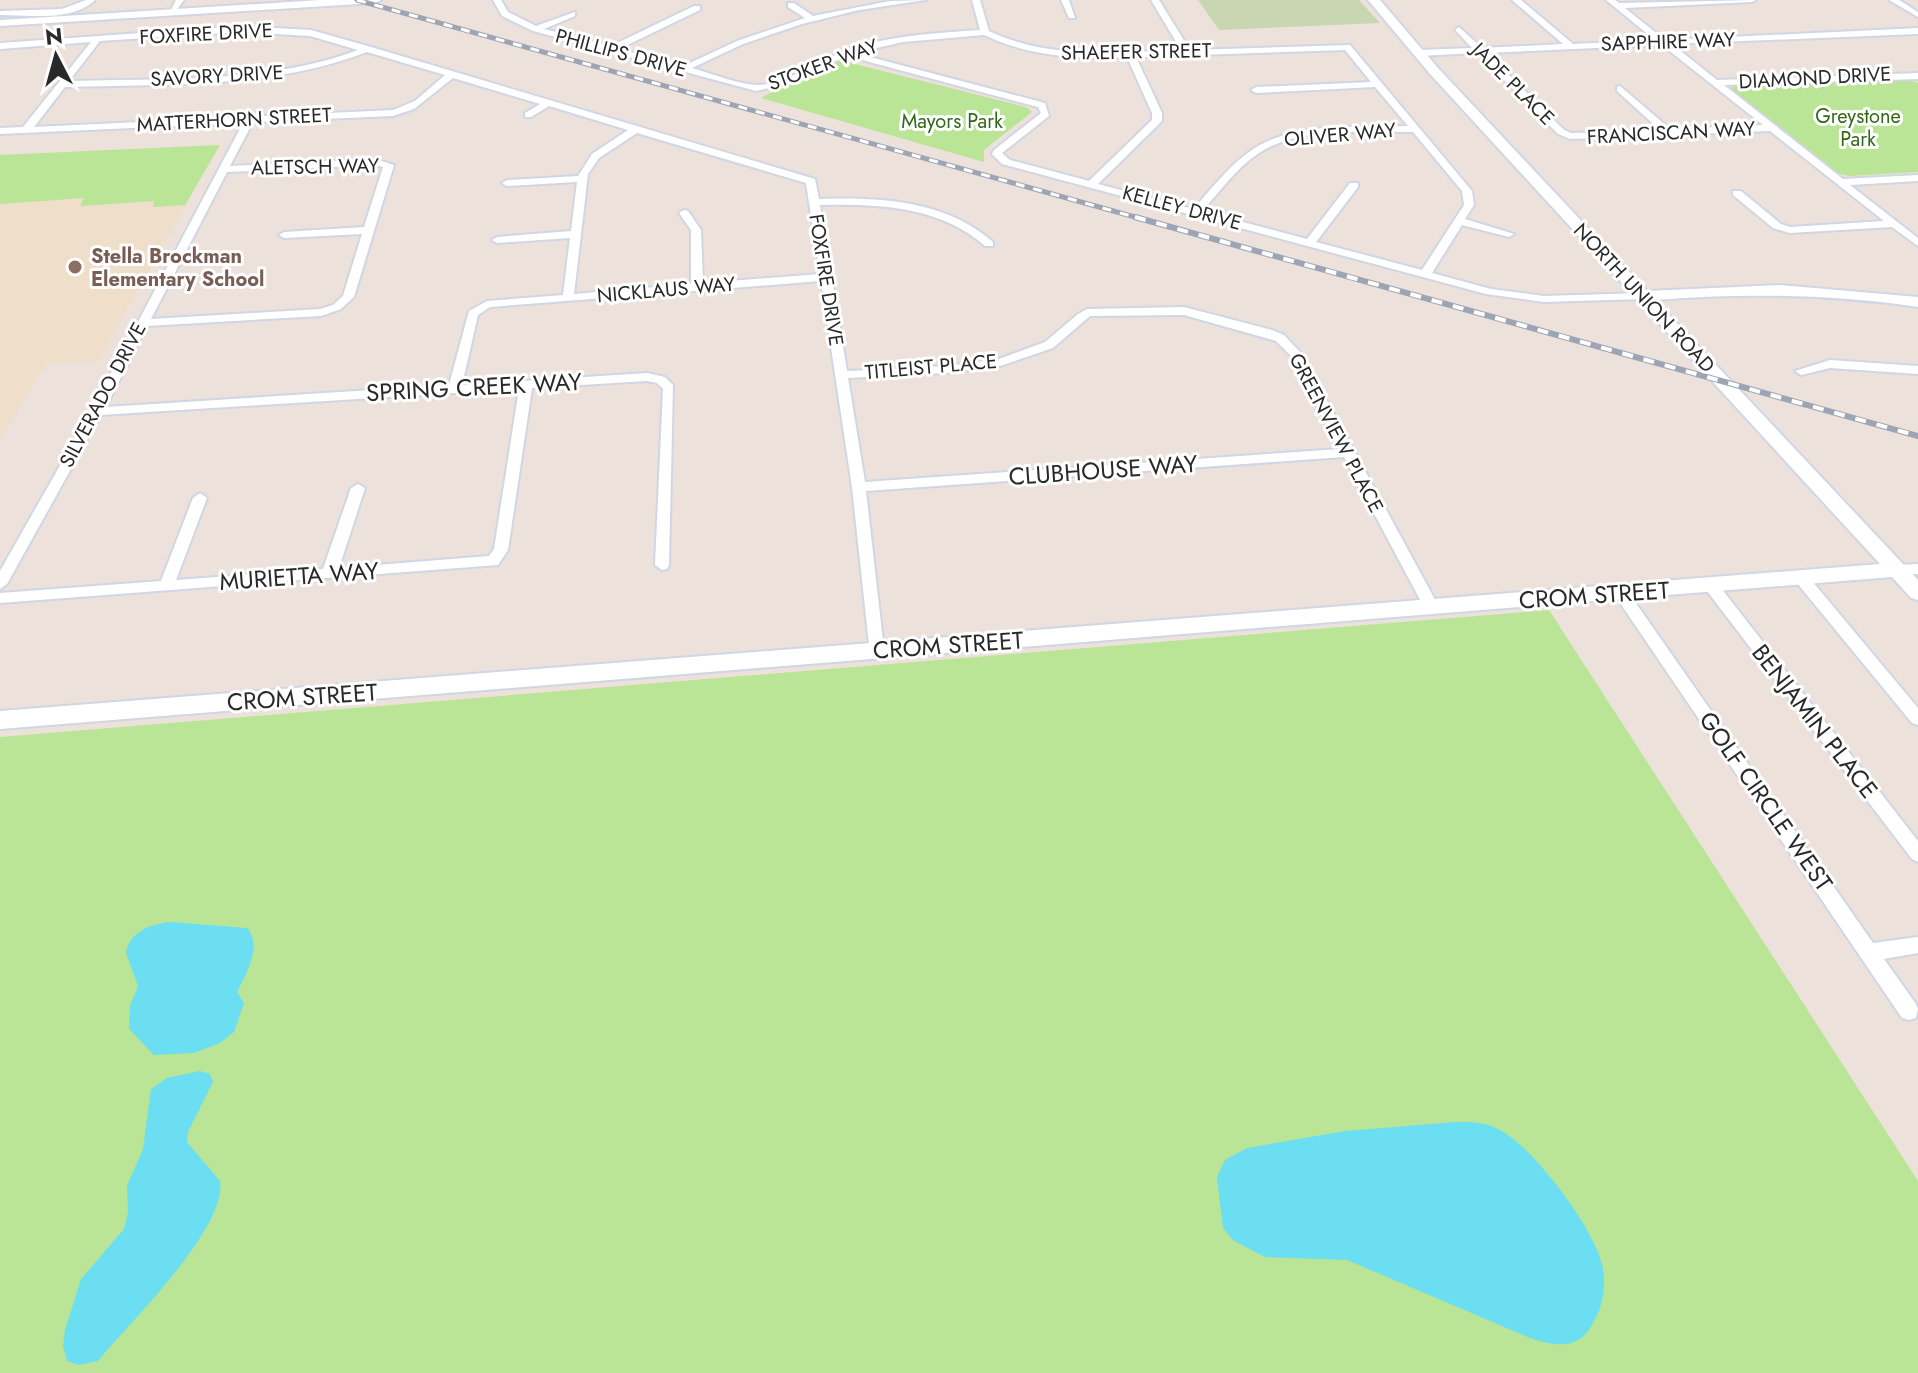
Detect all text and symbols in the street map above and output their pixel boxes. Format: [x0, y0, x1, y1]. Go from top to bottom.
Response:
north arrow [16, 16, 96, 96]
street label: FOXFIRE DRIVE [139, 16, 273, 52]
text: N [44, 19, 64, 53]
street label: PHILLIPS DRIVE [552, 22, 690, 84]
street label: SAPPHIRE WAY [1600, 25, 1736, 59]
street label: STOKER WAY [764, 31, 883, 98]
street label: JADE PLACE [1463, 34, 1561, 132]
street label: SHAEFER STREET [1061, 36, 1212, 68]
street label: SAVORY DRIVE [150, 58, 284, 94]
street label: DIAMOND DRIVE [1738, 60, 1892, 96]
street label: MATTERHORN STREET [136, 100, 333, 140]
park label: Greystone Park [1815, 102, 1901, 154]
park label: Mayors Park [901, 107, 1003, 136]
street label: FRANCISCAN WAY [1586, 114, 1757, 152]
street label: OLIVER WAY [1283, 116, 1398, 154]
street label: ALETSCH WAY [251, 151, 380, 183]
street label: KELLEY DRIVE [1119, 178, 1245, 238]
street label: FOXFIRE DRIVE [801, 212, 851, 348]
street label: NORTH UNION ROAD [1567, 217, 1721, 379]
place label: Stella Brockman Elementary School [91, 242, 264, 294]
marker: Stella Brockman Elementary School [66, 258, 84, 276]
street label: NICKLAUS WAY [596, 269, 737, 310]
street label: SILVERADO DRIVE [52, 317, 154, 473]
street label: TITLEIST PLACE [864, 347, 998, 387]
street label: GREENVIEW PLACE [1282, 348, 1390, 518]
street label: SPRING CREEK WAY [365, 364, 583, 410]
street label: CLUBHOUSE WAY [1007, 446, 1199, 494]
street label: MURIETTA WAY [218, 553, 380, 599]
street label: CROM STREET [1518, 572, 1670, 618]
street label: CROM STREET [872, 622, 1024, 668]
street label: BENJAMIN PLACE [1744, 636, 1886, 806]
street label: CROM STREET [226, 674, 378, 720]
street label: GOLF CIRCLE WEST [1691, 704, 1841, 898]

